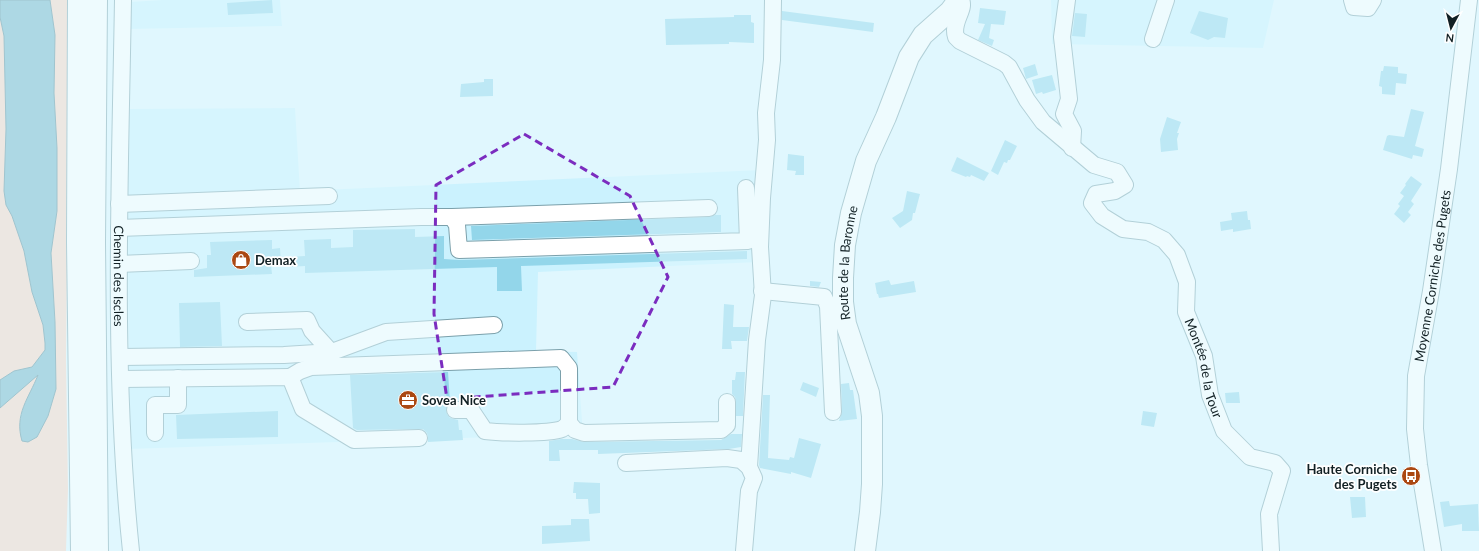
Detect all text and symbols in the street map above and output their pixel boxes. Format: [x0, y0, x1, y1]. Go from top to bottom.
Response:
north arrow [1431, 8, 1471, 48]
text: N [1445, 31, 1455, 45]
street label: Moyenne Corniche des Pugets [1411, 188, 1454, 363]
street label: Route de la Baronne [835, 203, 861, 321]
street label: Chemin des Iscles [111, 225, 127, 327]
shop icon: Demax [230, 249, 252, 271]
place label: Demax [255, 252, 296, 268]
street label: Montée de la Tour [1181, 316, 1226, 420]
office icon: Sovea Nice [397, 389, 419, 411]
place label: Sovea Nice [422, 392, 486, 408]
place label: Haute Corniche des Pugets [1306, 461, 1397, 492]
bus stop icon: Haute Corniche des Pugets [1400, 465, 1422, 487]

